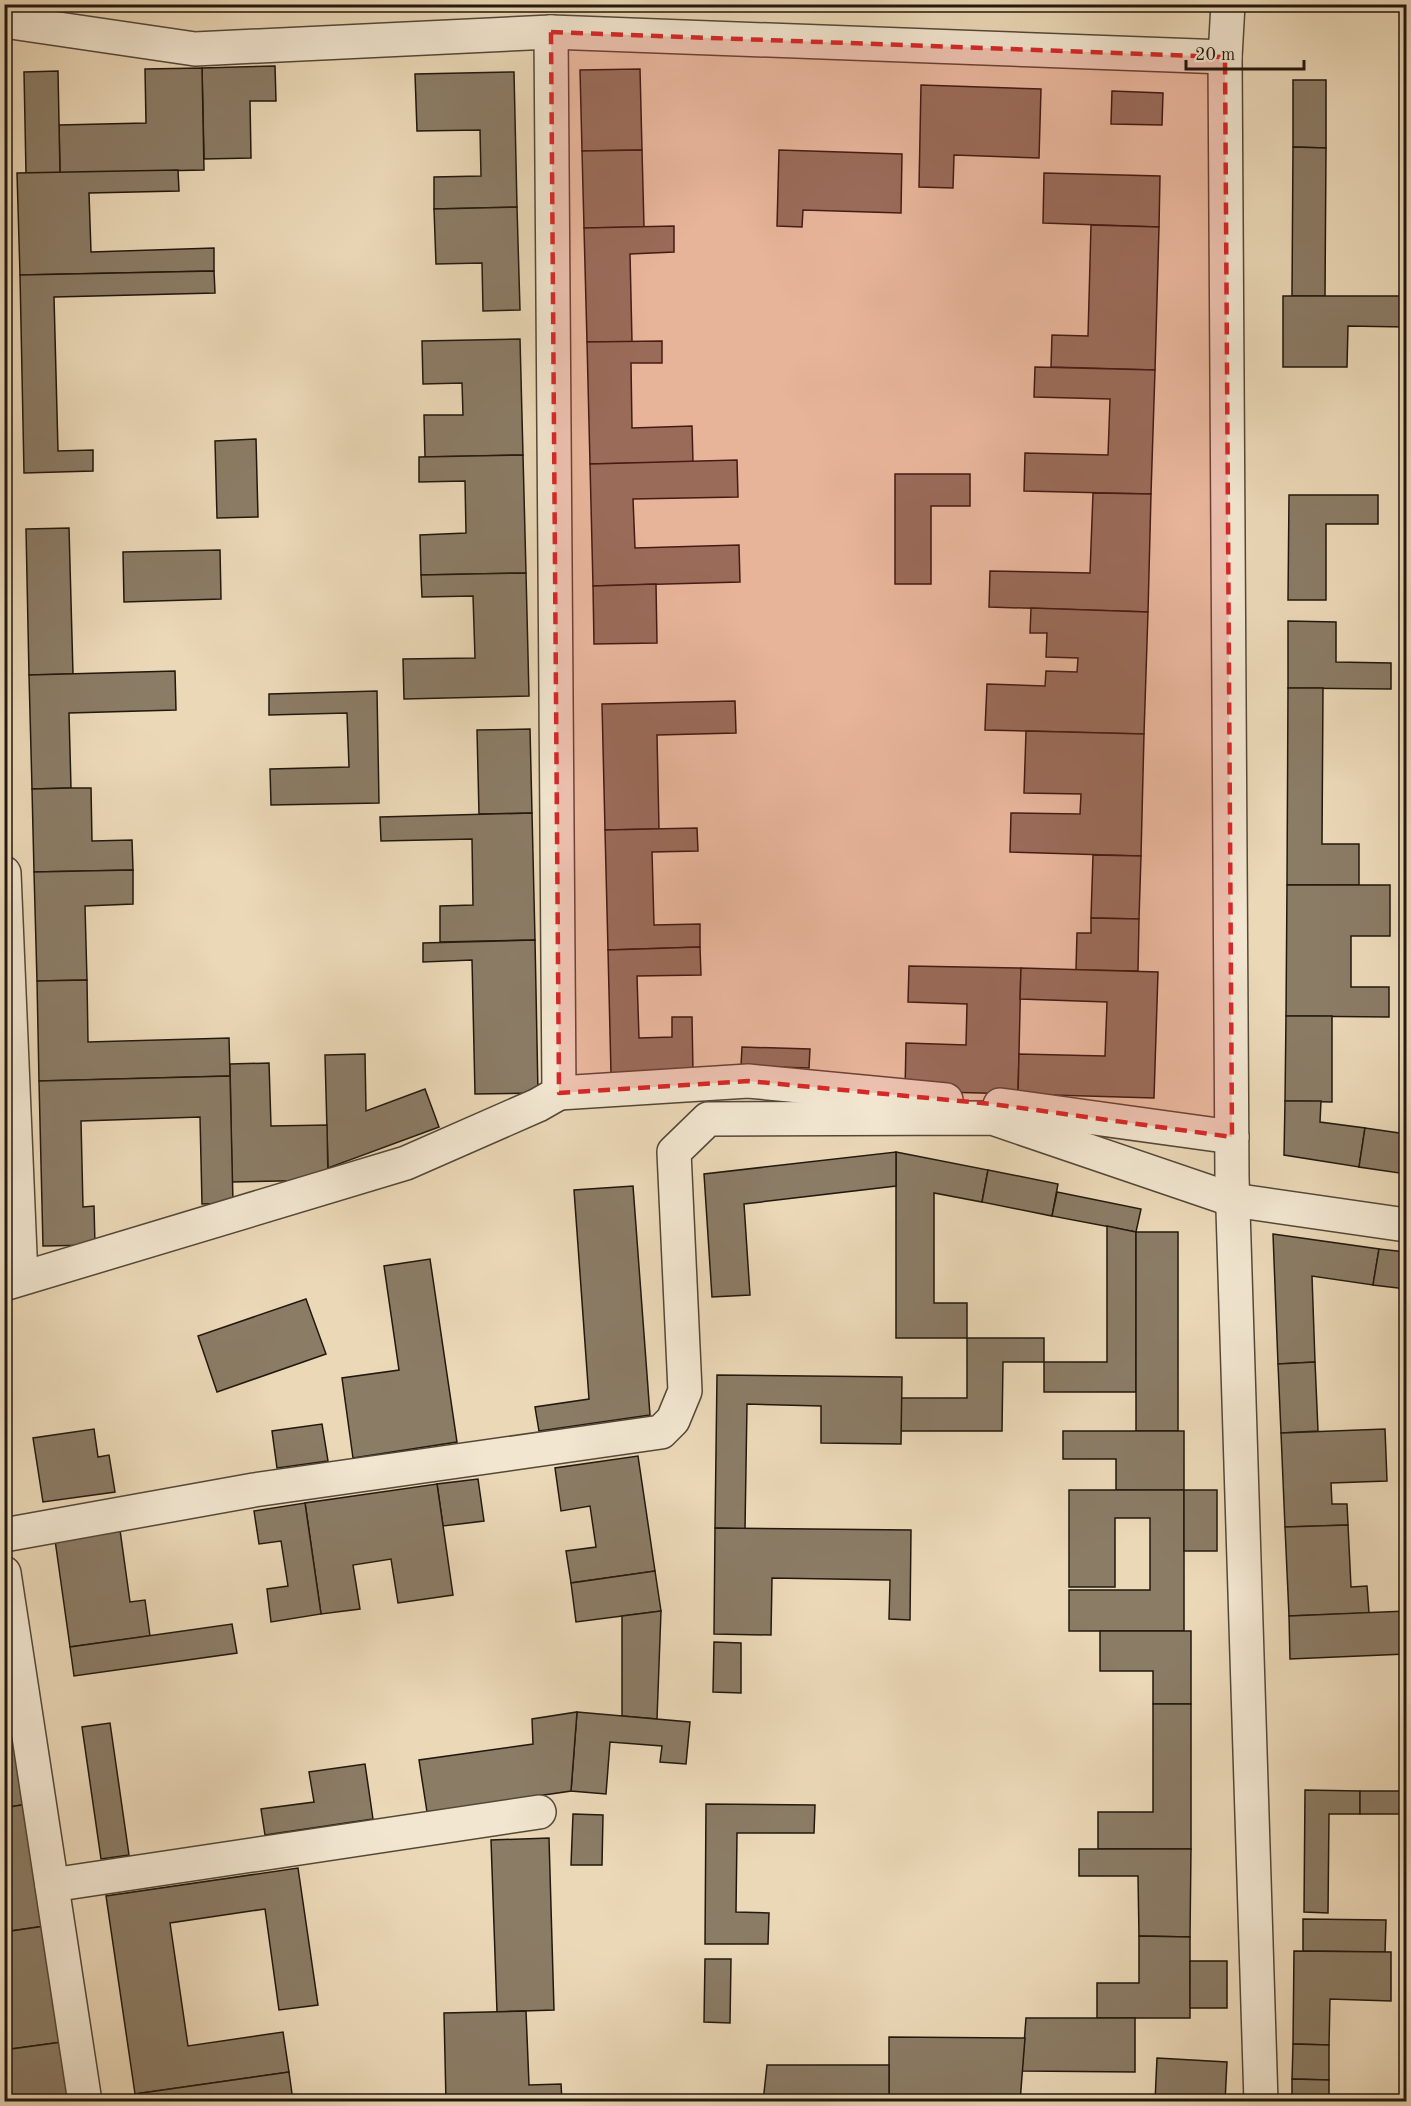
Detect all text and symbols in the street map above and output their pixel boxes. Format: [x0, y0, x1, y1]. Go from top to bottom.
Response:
scale bar [1186, 33, 1304, 71]
text: 20 m [1195, 46, 1235, 64]

